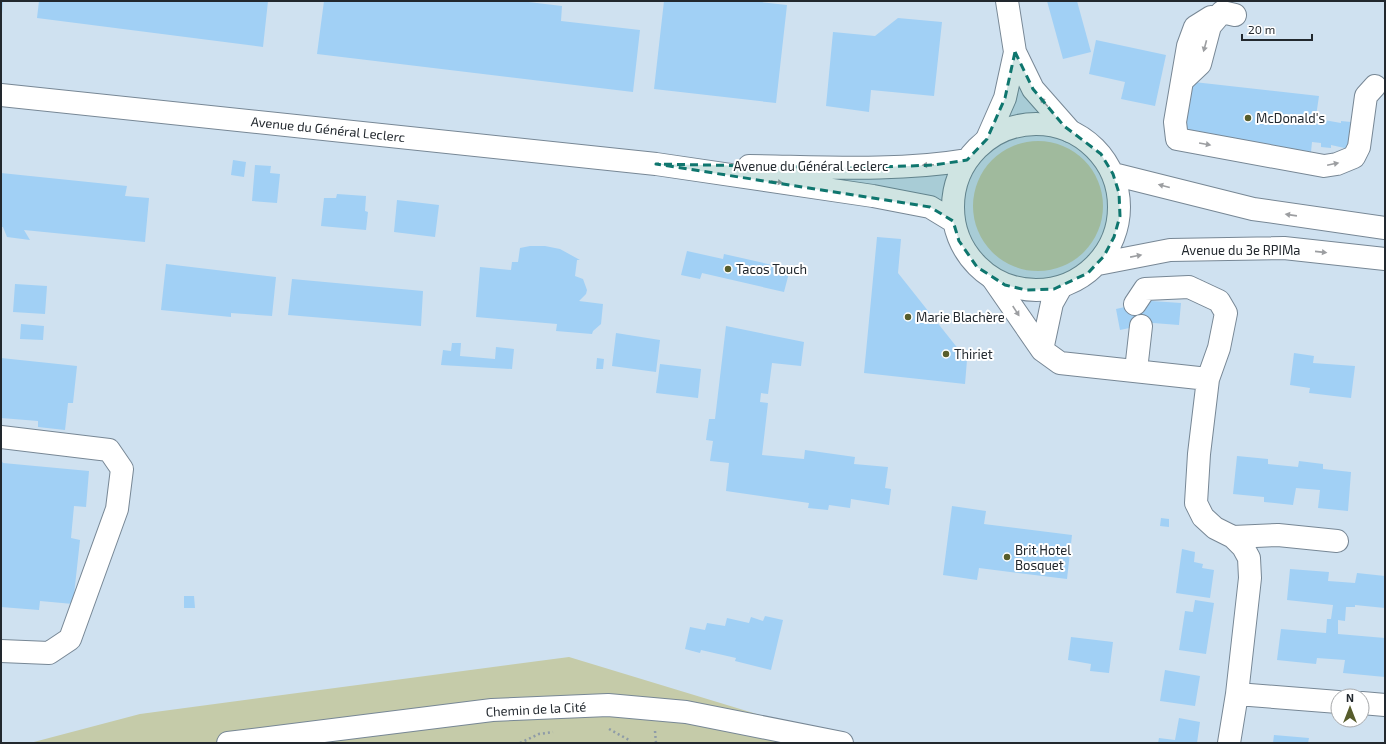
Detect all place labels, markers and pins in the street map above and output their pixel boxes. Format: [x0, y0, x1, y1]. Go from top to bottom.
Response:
place label: McDonald's [1256, 110, 1325, 126]
marker: McDonald's [1243, 113, 1253, 123]
place label: Tacos Touch [736, 261, 807, 277]
marker: Tacos Touch [723, 264, 733, 274]
place label: Marie Blachère [916, 309, 1005, 325]
marker: Marie Blachère [903, 312, 913, 322]
place label: Thiriet [954, 346, 993, 362]
marker: Thiriet [941, 349, 951, 359]
place label: Brit Hotel Bosquet [1015, 542, 1071, 573]
marker: Brit Hotel Bosquet [1002, 552, 1012, 562]

